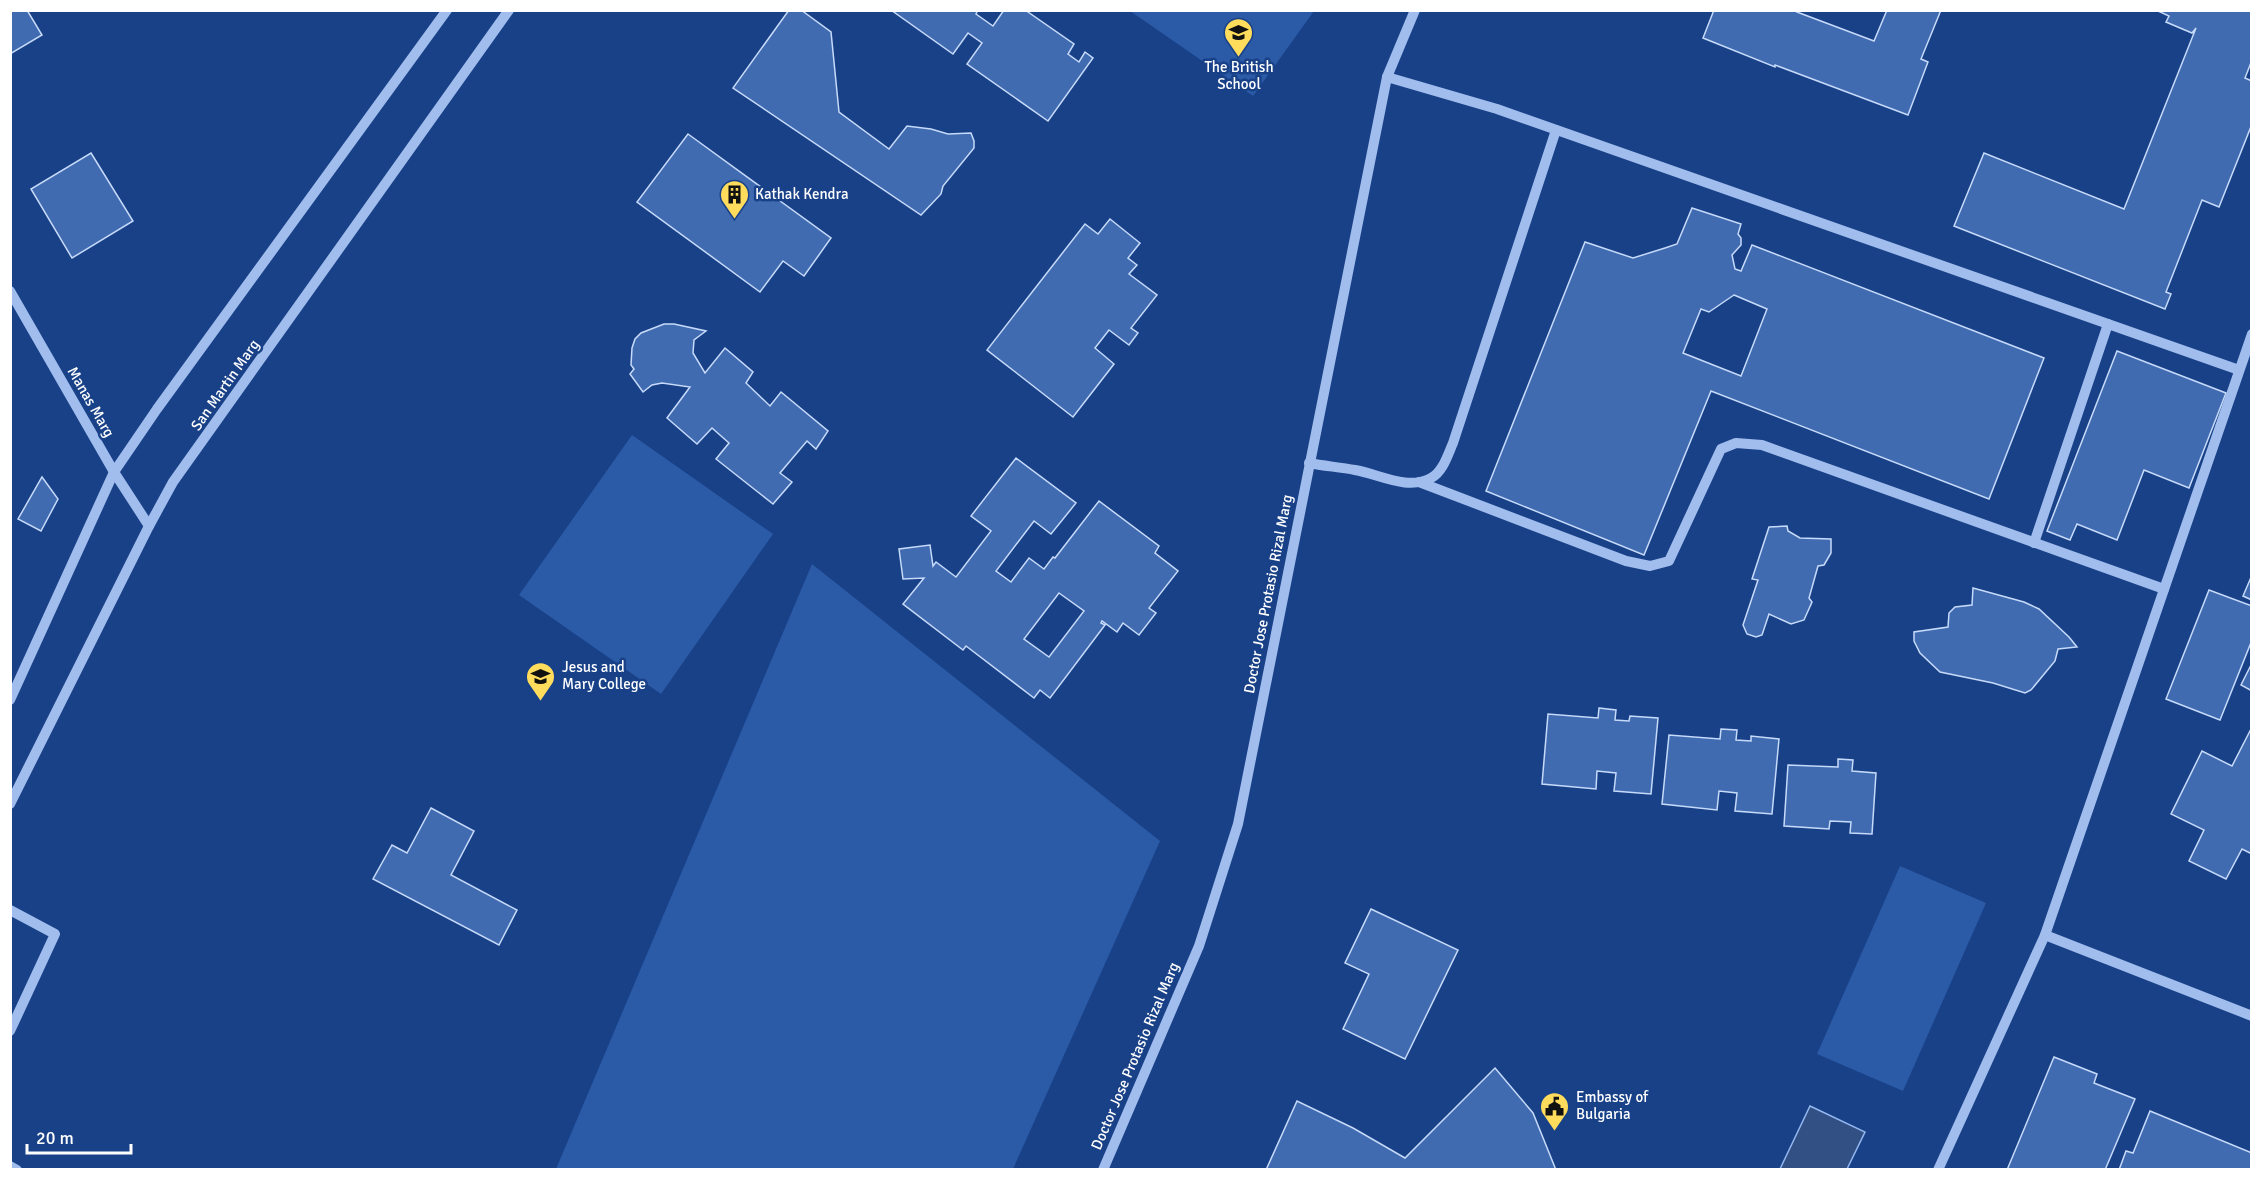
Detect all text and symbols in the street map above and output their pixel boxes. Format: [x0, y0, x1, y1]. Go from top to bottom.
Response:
school or university icon: The British School [1223, 16, 1255, 58]
place label: The British School [1204, 58, 1274, 93]
building icon: Kathak Kendra [718, 178, 750, 220]
place label: Kathak Kendra [755, 185, 849, 203]
street label: San Martin Marg [187, 336, 263, 434]
street label: Manas Marg [64, 364, 118, 441]
street label: Doctor Jose Protasio Rizal Marg [1240, 493, 1296, 695]
place label: Jesus and Mary College [562, 658, 646, 693]
school or university icon: Jesus and Mary College [525, 660, 557, 702]
street label: Doctor Jose Protasio Rizal Marg [1087, 959, 1183, 1153]
place label: Embassy of Bulgaria [1576, 1088, 1649, 1123]
public building icon: Embassy of Bulgaria [1539, 1090, 1571, 1132]
scale bar [27, 1117, 130, 1155]
text: 20 m [36, 1127, 74, 1149]

